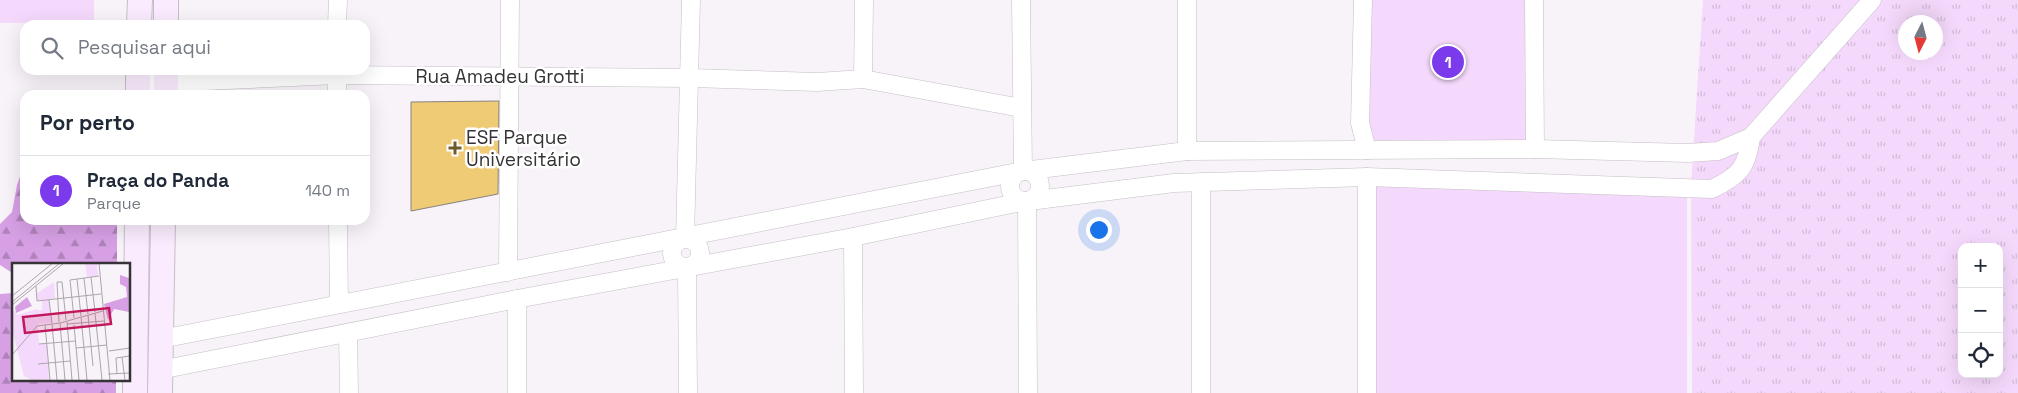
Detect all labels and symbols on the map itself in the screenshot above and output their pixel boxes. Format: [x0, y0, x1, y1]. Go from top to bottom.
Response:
north arrow [1898, 15, 1943, 60]
pin: 1 [1432, 43, 1464, 81]
street label: Rua Amadeu Grotti [416, 64, 584, 89]
place label: ESF Parque Universitário [466, 125, 581, 172]
marker: ESF Parque Universitário [448, 141, 462, 155]
your location [1086, 217, 1112, 243]
inset map [12, 263, 130, 380]

